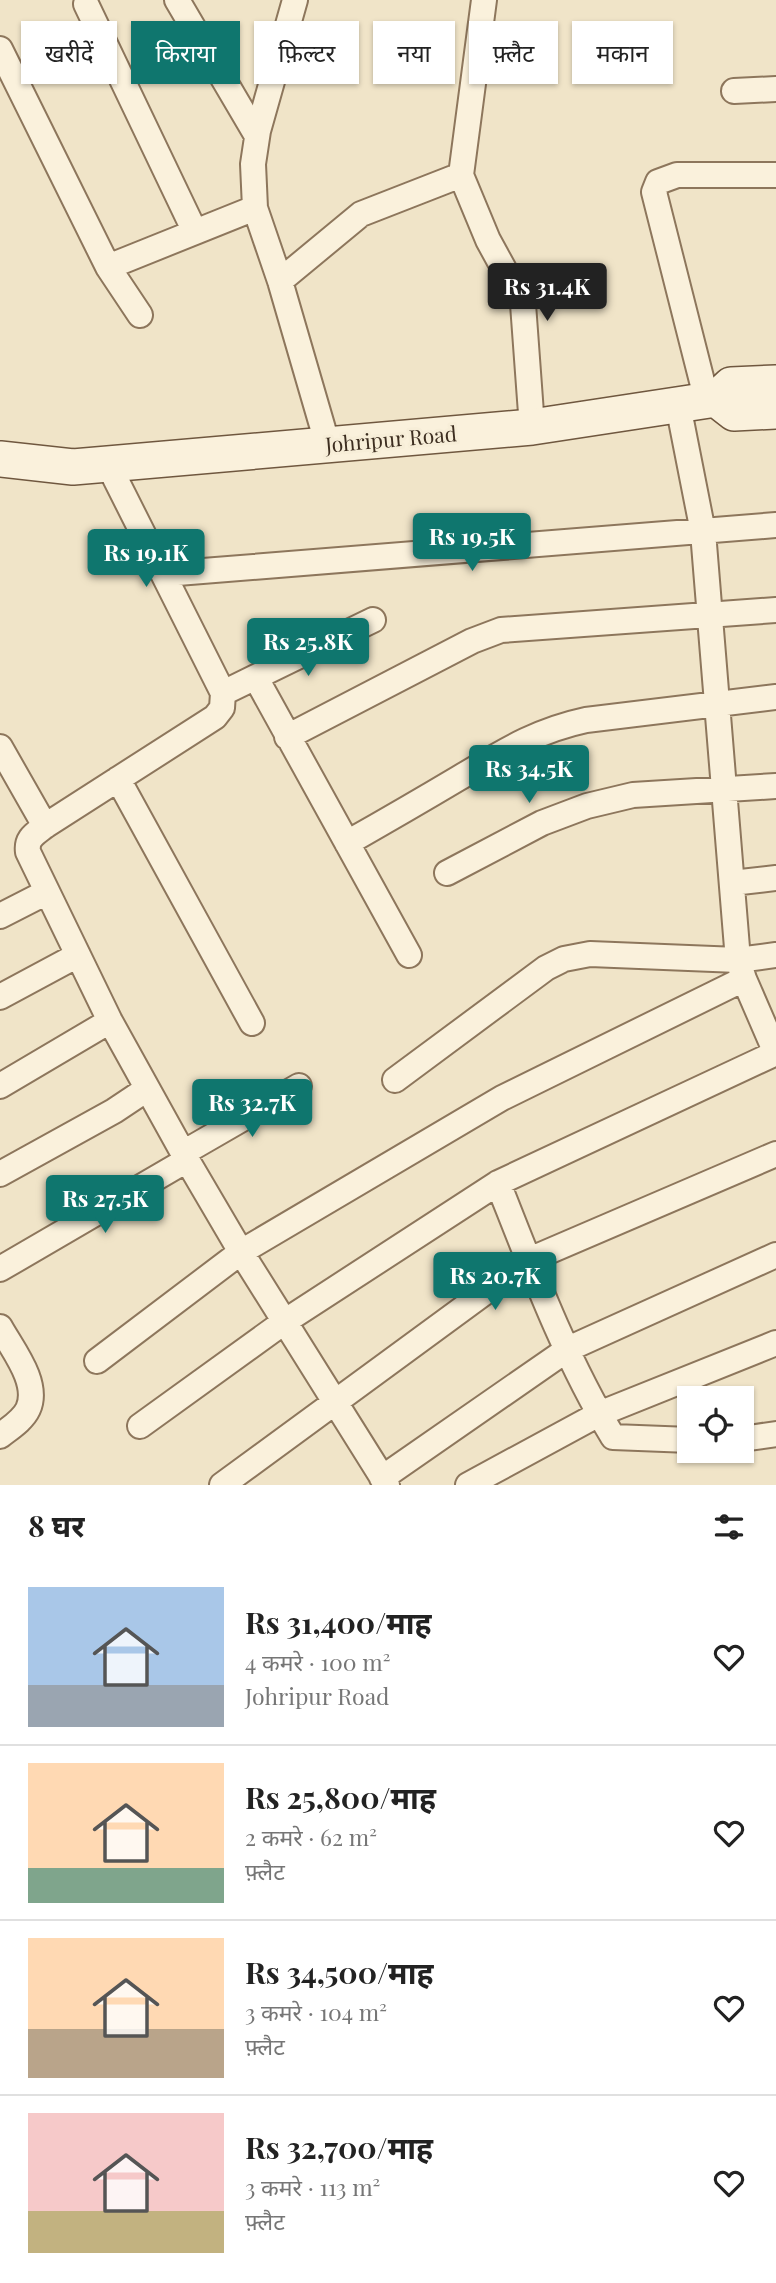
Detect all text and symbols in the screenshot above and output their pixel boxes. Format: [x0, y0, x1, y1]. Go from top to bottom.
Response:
chip: खरीदें [21, 21, 117, 84]
chip: किराया [131, 21, 240, 84]
chip: फ़िल्टर [254, 21, 359, 84]
chip: नया [373, 21, 455, 84]
chip: फ़्लैट [469, 21, 558, 84]
chip: मकान [572, 21, 673, 84]
pin: Rs 31.4K [475, 264, 619, 323]
text: Rs 31.4K [504, 270, 590, 301]
street label: Johripur Road [323, 418, 458, 458]
pin: Rs 19.5K [400, 514, 544, 573]
text: Rs 19.5K [429, 520, 515, 551]
pin: Rs 19.1K [74, 530, 218, 589]
text: Rs 19.1K [104, 536, 188, 567]
pin: Rs 25.8K [236, 618, 380, 678]
text: Rs 25.8K [263, 625, 353, 656]
pin: Rs 34.5K [457, 746, 601, 805]
text: Rs 34.5K [485, 752, 573, 783]
pin: Rs 32.7K [180, 1080, 324, 1139]
text: Rs 32.7K [208, 1086, 296, 1117]
pin: Rs 27.5K [33, 1176, 177, 1235]
text: Rs 27.5K [62, 1182, 148, 1213]
pin: Rs 20.7K [423, 1252, 567, 1312]
text: Rs 20.7K [449, 1259, 541, 1290]
map controls [677, 1386, 754, 1463]
button: locate [677, 1386, 754, 1463]
text: 8 घर [28, 1505, 85, 1545]
icon: filters [710, 1508, 748, 1546]
text: Rs 31,400/माह [245, 1602, 432, 1642]
icon: home [84, 1615, 168, 1699]
icon: heart [710, 1638, 748, 1676]
text: 4 कमरे · 100 m² [245, 1646, 390, 1677]
text: Johripur Road [245, 1680, 390, 1711]
text: Rs 25,800/माह [245, 1777, 436, 1817]
icon: home [84, 1791, 168, 1875]
icon: heart [710, 1814, 748, 1852]
text: 2 कमरे · 62 m² [245, 1821, 377, 1852]
text: फ़्लैट [245, 1855, 285, 1886]
text: Rs 34,500/माह [245, 1952, 433, 1992]
icon: home [84, 1966, 168, 2050]
icon: heart [710, 1989, 748, 2027]
text: 3 कमरे · 104 m² [245, 1996, 387, 2027]
text: फ़्लैट [245, 2030, 285, 2061]
text: Rs 32,700/माह [245, 2127, 433, 2167]
icon: home [84, 2141, 168, 2225]
icon: heart [710, 2164, 748, 2202]
text: 3 कमरे · 113 m² [245, 2171, 380, 2202]
text: फ़्लैट [245, 2205, 285, 2236]

